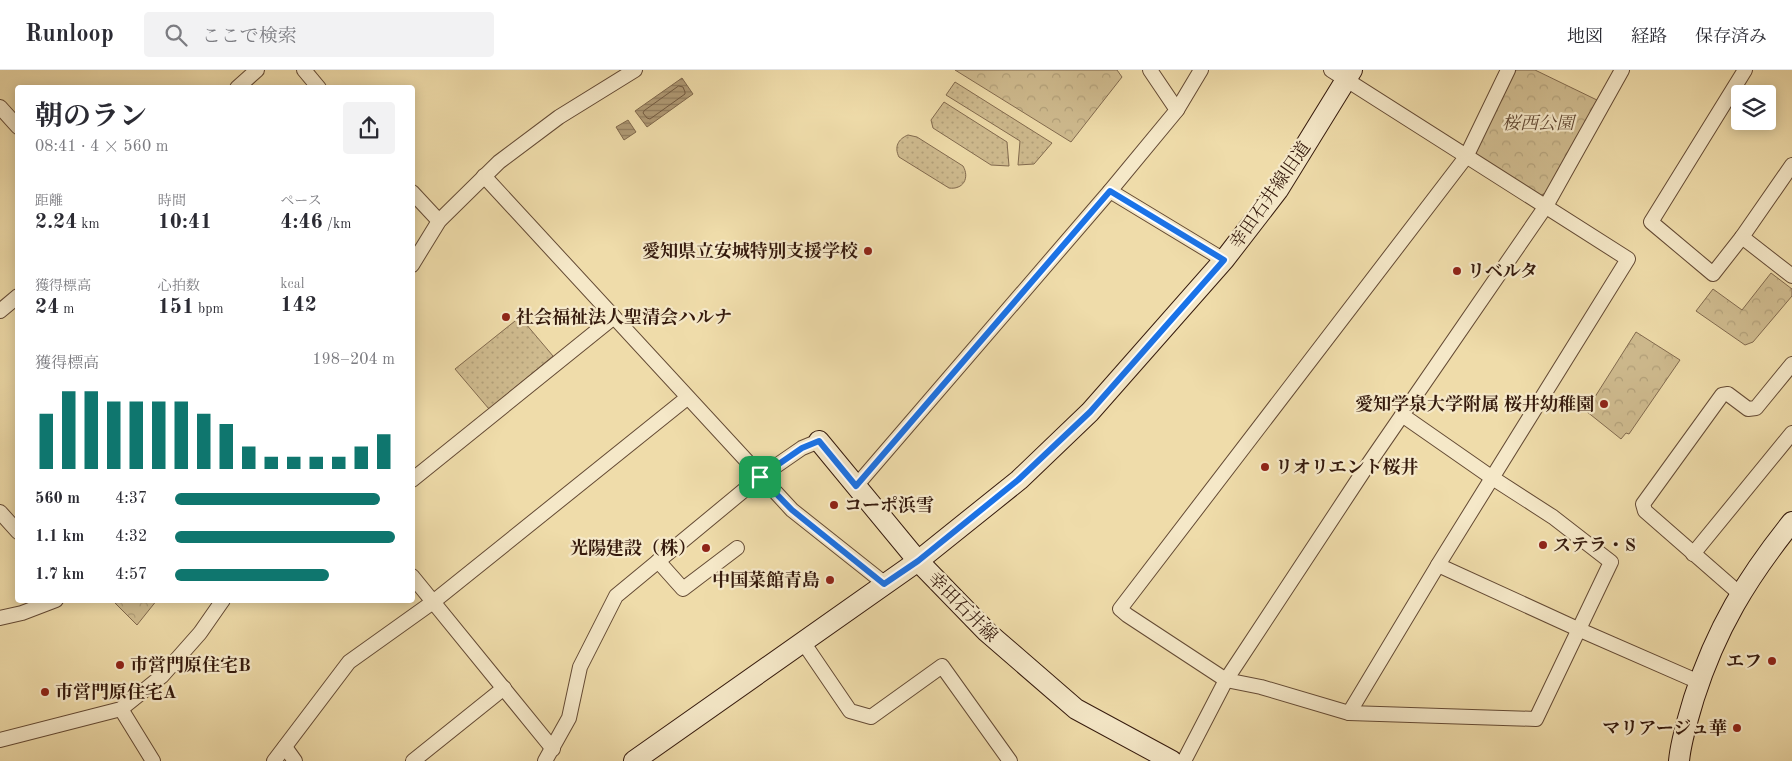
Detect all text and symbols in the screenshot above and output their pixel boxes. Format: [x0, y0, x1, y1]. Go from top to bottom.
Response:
search box [144, 12, 494, 57]
icon: search [162, 21, 190, 49]
text: Runloop [25, 23, 114, 47]
text: ここで検索 [202, 28, 297, 47]
text: 地図 [1567, 28, 1603, 46]
text: 経路 [1631, 28, 1667, 46]
text: 保存済み [1695, 28, 1767, 46]
map controls [1731, 85, 1776, 130]
button: layers [1731, 85, 1776, 130]
button: share [343, 102, 395, 154]
text: 朝のラン [35, 104, 147, 132]
park label: 桜西公園 [1502, 113, 1577, 133]
street label: 幸田石井線旧道 [1226, 138, 1314, 252]
text: 08:41 · 4 × 560 m [35, 139, 168, 155]
text: 距離 [35, 194, 63, 208]
text: 時間 [158, 194, 186, 208]
text: ペース [280, 194, 322, 208]
text: 2.24 [35, 212, 77, 233]
text: 10:41 [158, 212, 212, 233]
text: 4:46 [280, 212, 323, 233]
text: km [77, 217, 100, 231]
text: /km [323, 217, 351, 231]
place label: 愛知県立安城特別支援学校 [642, 241, 858, 261]
marker: 愛知県立安城特別支援学校 [862, 245, 874, 257]
place label: リベルタ [1467, 262, 1538, 281]
marker: リベルタ [1451, 265, 1463, 277]
text: kcal [280, 277, 304, 291]
text: 獲得標高 [35, 279, 91, 293]
text: 心拍数 [158, 279, 200, 293]
text: 142 [280, 295, 317, 316]
text: 24 [35, 297, 59, 318]
text: 151 [158, 297, 194, 318]
text: m [59, 302, 74, 316]
text: bpm [194, 302, 224, 316]
place label: 社会福祉法人聖清会ハルナ [516, 307, 732, 327]
marker: 社会福祉法人聖清会ハルナ [500, 311, 512, 323]
text: 198–204 m [312, 352, 395, 368]
text: 獲得標高 [35, 356, 99, 372]
place label: 愛知学泉大学附属 桜井幼稚園 [1355, 394, 1594, 414]
marker: 愛知学泉大学附属 桜井幼稚園 [1598, 398, 1610, 410]
pin [739, 456, 781, 498]
place label: リオリエント桜井 [1275, 457, 1418, 477]
marker: リオリエント桜井 [1259, 461, 1271, 473]
icon: arrive [746, 463, 774, 491]
text: 560 m [35, 491, 80, 507]
text: 4:37 [115, 491, 147, 507]
place label: コーポ浜雪 [844, 495, 934, 515]
marker: コーポ浜雪 [828, 499, 840, 511]
text: 1.1 km [35, 529, 84, 545]
text: 4:32 [115, 529, 147, 545]
place label: ステラ・S [1553, 537, 1636, 555]
place label: 光陽建設（株） [570, 538, 696, 558]
marker: ステラ・S [1537, 539, 1549, 551]
marker: 光陽建設（株） [700, 542, 712, 554]
text: 1.7 km [35, 567, 84, 583]
text: 4:57 [115, 567, 147, 583]
street label: 幸田石井線 [924, 568, 1002, 646]
place label: 中国菜館青島 [712, 570, 820, 590]
marker: 中国菜館青島 [824, 574, 836, 586]
place label: エフ [1726, 653, 1762, 671]
place label: 市営門原住宅B [130, 655, 251, 675]
marker: エフ [1766, 655, 1778, 667]
marker: 市営門原住宅B [114, 659, 126, 671]
place label: 市営門原住宅A [55, 682, 177, 702]
marker: 市営門原住宅A [39, 686, 51, 698]
place label: マリアージュ華 [1602, 718, 1727, 738]
marker: マリアージュ華 [1731, 722, 1743, 734]

